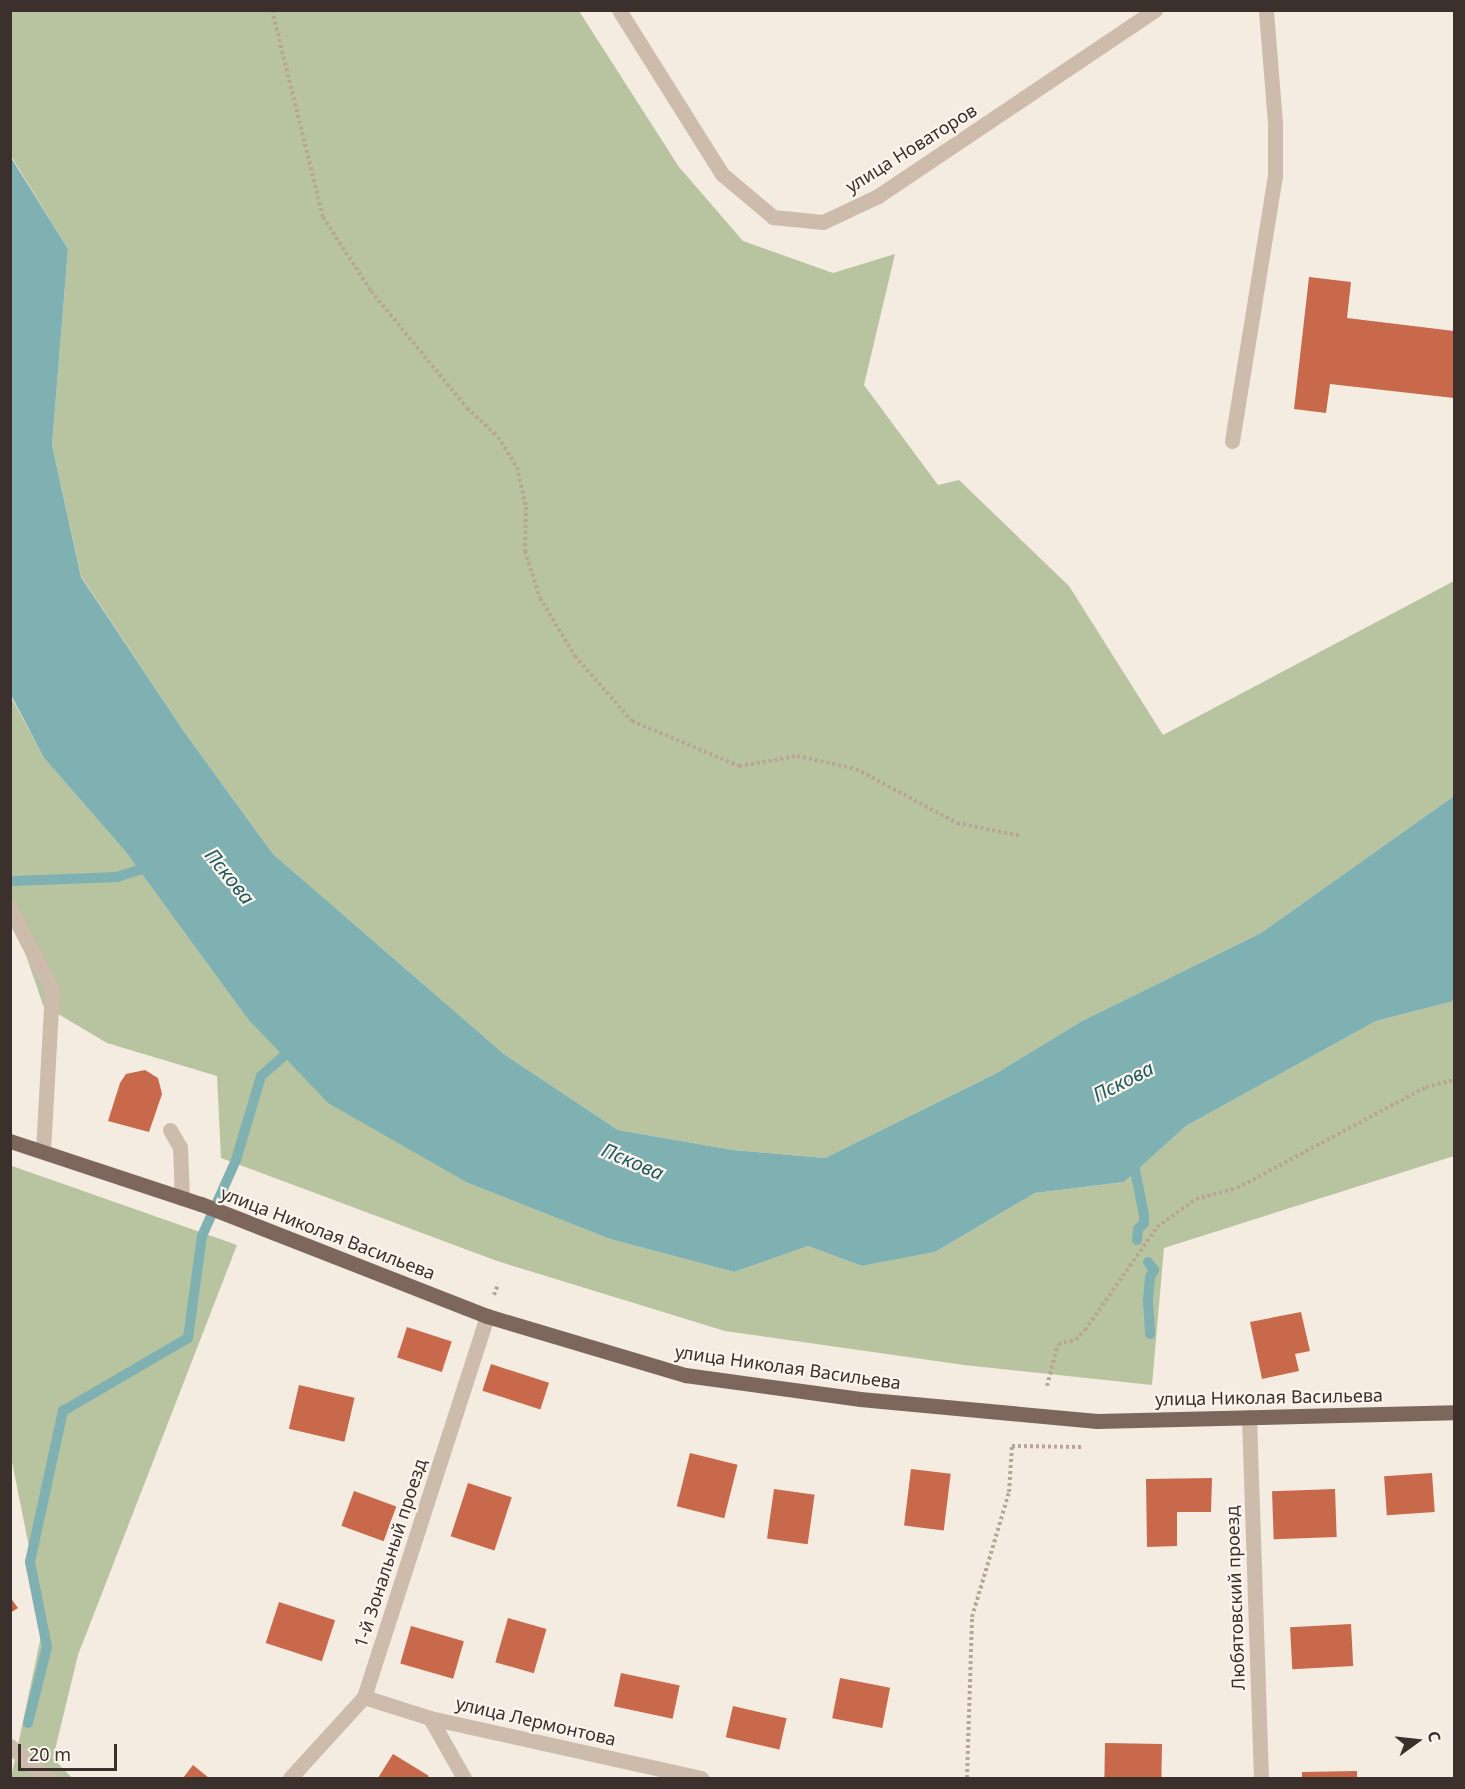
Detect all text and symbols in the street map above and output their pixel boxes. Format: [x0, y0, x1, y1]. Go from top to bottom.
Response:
street label: улица Новаторов [841, 99, 981, 197]
water label: Пскова [200, 843, 260, 909]
water label: Пскова [1089, 1056, 1157, 1106]
water label: Пскова [598, 1137, 668, 1185]
street label: улица Николая Васильева [218, 1182, 438, 1284]
street label: улица Николая Васильева [674, 1340, 902, 1394]
street label: улица Николая Васильева [1155, 1384, 1383, 1410]
street label: 1-й Зональный проезд [349, 1456, 431, 1650]
street label: Любятовский проезд [1221, 1505, 1249, 1691]
street label: улица Лермонтова [454, 1692, 618, 1750]
north arrow [1387, 1711, 1447, 1771]
text: С [1422, 1728, 1446, 1744]
scale bar [21, 1732, 120, 1770]
text: 20 m [29, 1742, 71, 1766]

